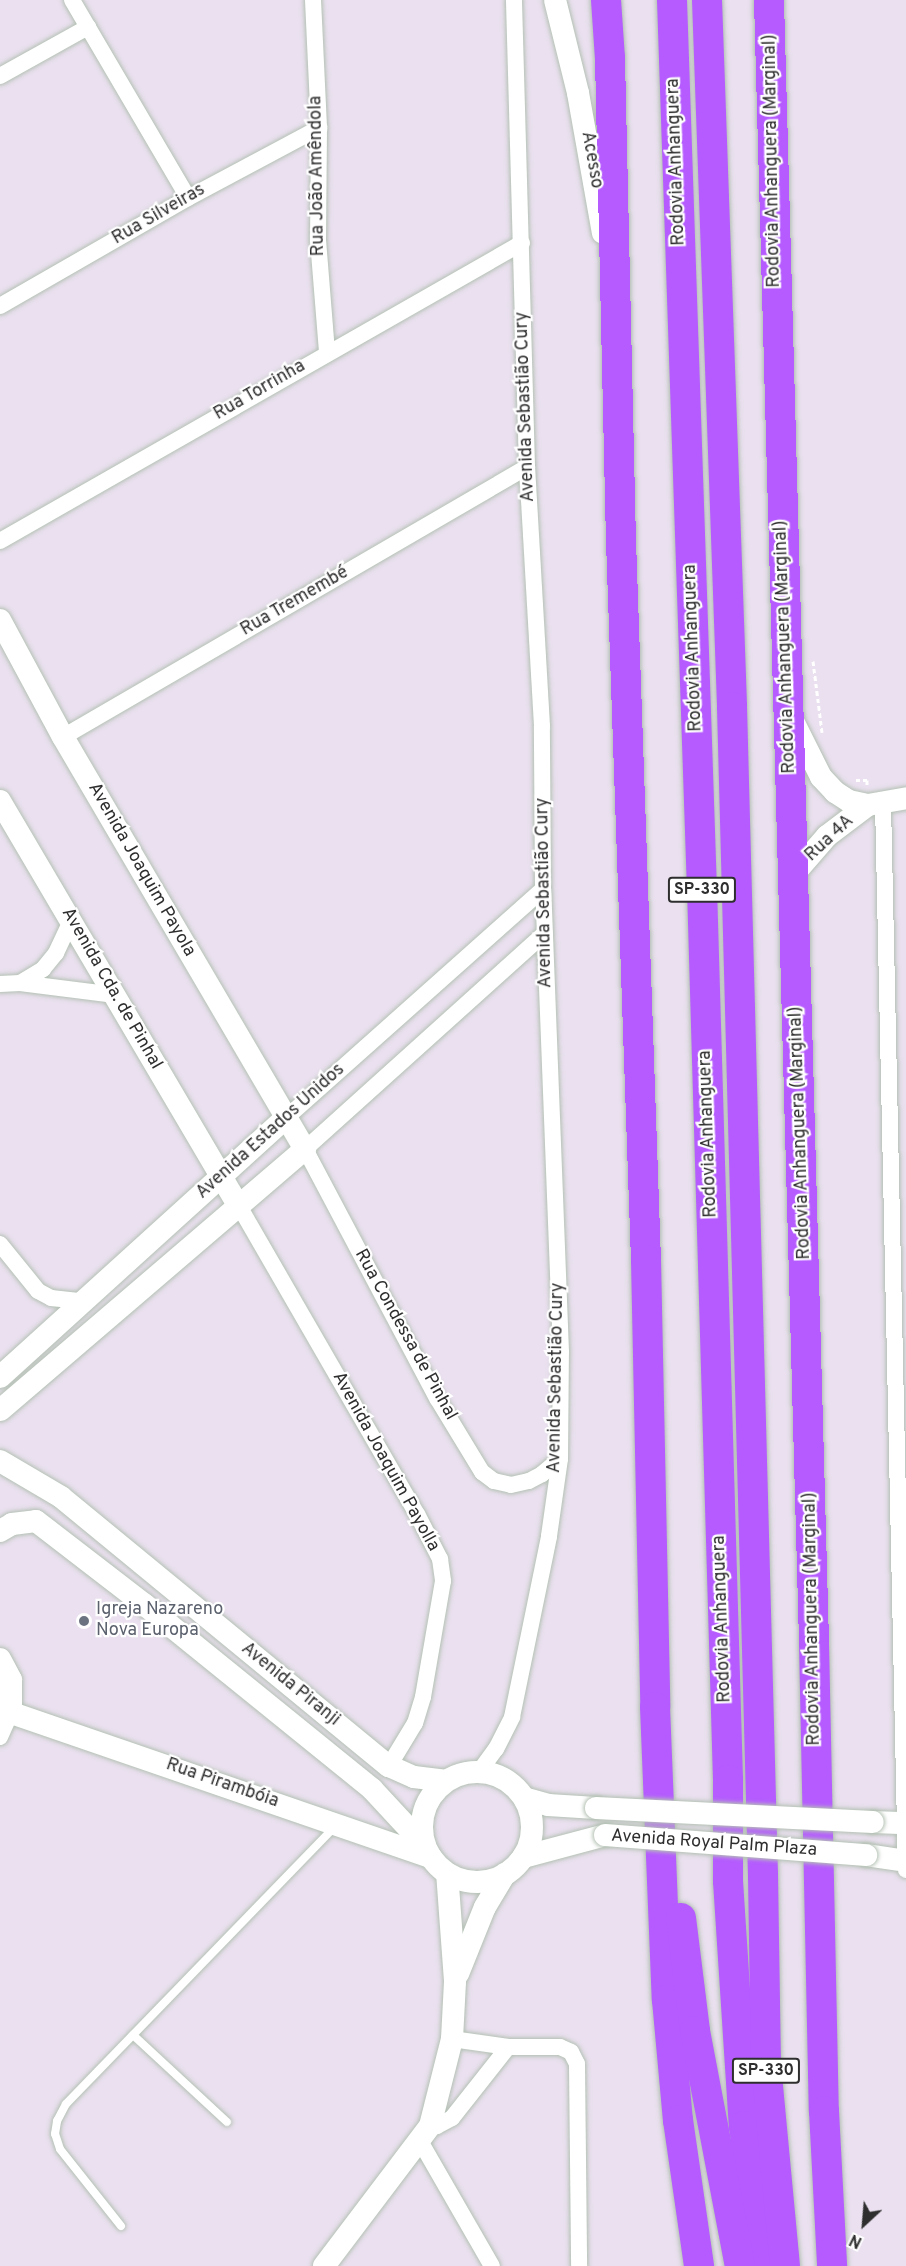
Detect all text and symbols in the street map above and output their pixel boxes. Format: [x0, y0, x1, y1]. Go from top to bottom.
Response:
street label: Rodovia Anhanguera (Marginal) [760, 34, 786, 288]
street label: Rodovia Anhanguera [663, 78, 691, 246]
street label: Rua João Amêndola [306, 95, 330, 257]
street label: Acesso [575, 130, 607, 190]
street label: Rua Silveiras [109, 180, 209, 250]
street label: Avenida Sebastião Cury [512, 311, 540, 503]
street label: Rua Torrinha [210, 356, 310, 426]
street label: Rodovia Anhanguera (Marginal) [771, 520, 801, 774]
street label: Rua Tremembé [237, 562, 353, 642]
street label: Rodovia Anhanguera [680, 564, 708, 732]
street label: Avenida Joaquim Payola [82, 779, 200, 961]
street label: Avenida Sebastião Cury [533, 798, 557, 988]
street label: Rua 4A [801, 811, 859, 867]
road number: SP-330 [668, 877, 736, 903]
street label: Avenida Cda. de Pinhal [56, 904, 166, 1074]
street label: Rodovia Anhanguera (Marginal) [786, 1006, 816, 1260]
street label: Rodovia Anhanguera [695, 1050, 723, 1218]
street label: Avenida Estados Unidos [192, 1060, 350, 1204]
street label: Rua Condessa de Pinhal [349, 1246, 461, 1424]
street label: Avenida Sebastião Cury [545, 1283, 569, 1473]
street label: Avenida Joaquim Payolla [327, 1369, 443, 1555]
street label: Rodovia Anhanguera (Marginal) [800, 1492, 826, 1746]
street label: Rodovia Anhanguera [709, 1535, 737, 1703]
place label: Igreja Nazareno Nova Europa [96, 1600, 223, 1642]
marker: Igreja Nazareno Nova Europa [77, 1614, 91, 1628]
street label: Avenida Piranji [236, 1639, 344, 1731]
street label: Rua Pirambóia [163, 1755, 281, 1813]
street label: Avenida Royal Palm Plaza [610, 1826, 818, 1862]
road number: SP-330 [732, 2058, 801, 2084]
north arrow [834, 2194, 894, 2254]
text: N [847, 2229, 866, 2252]

